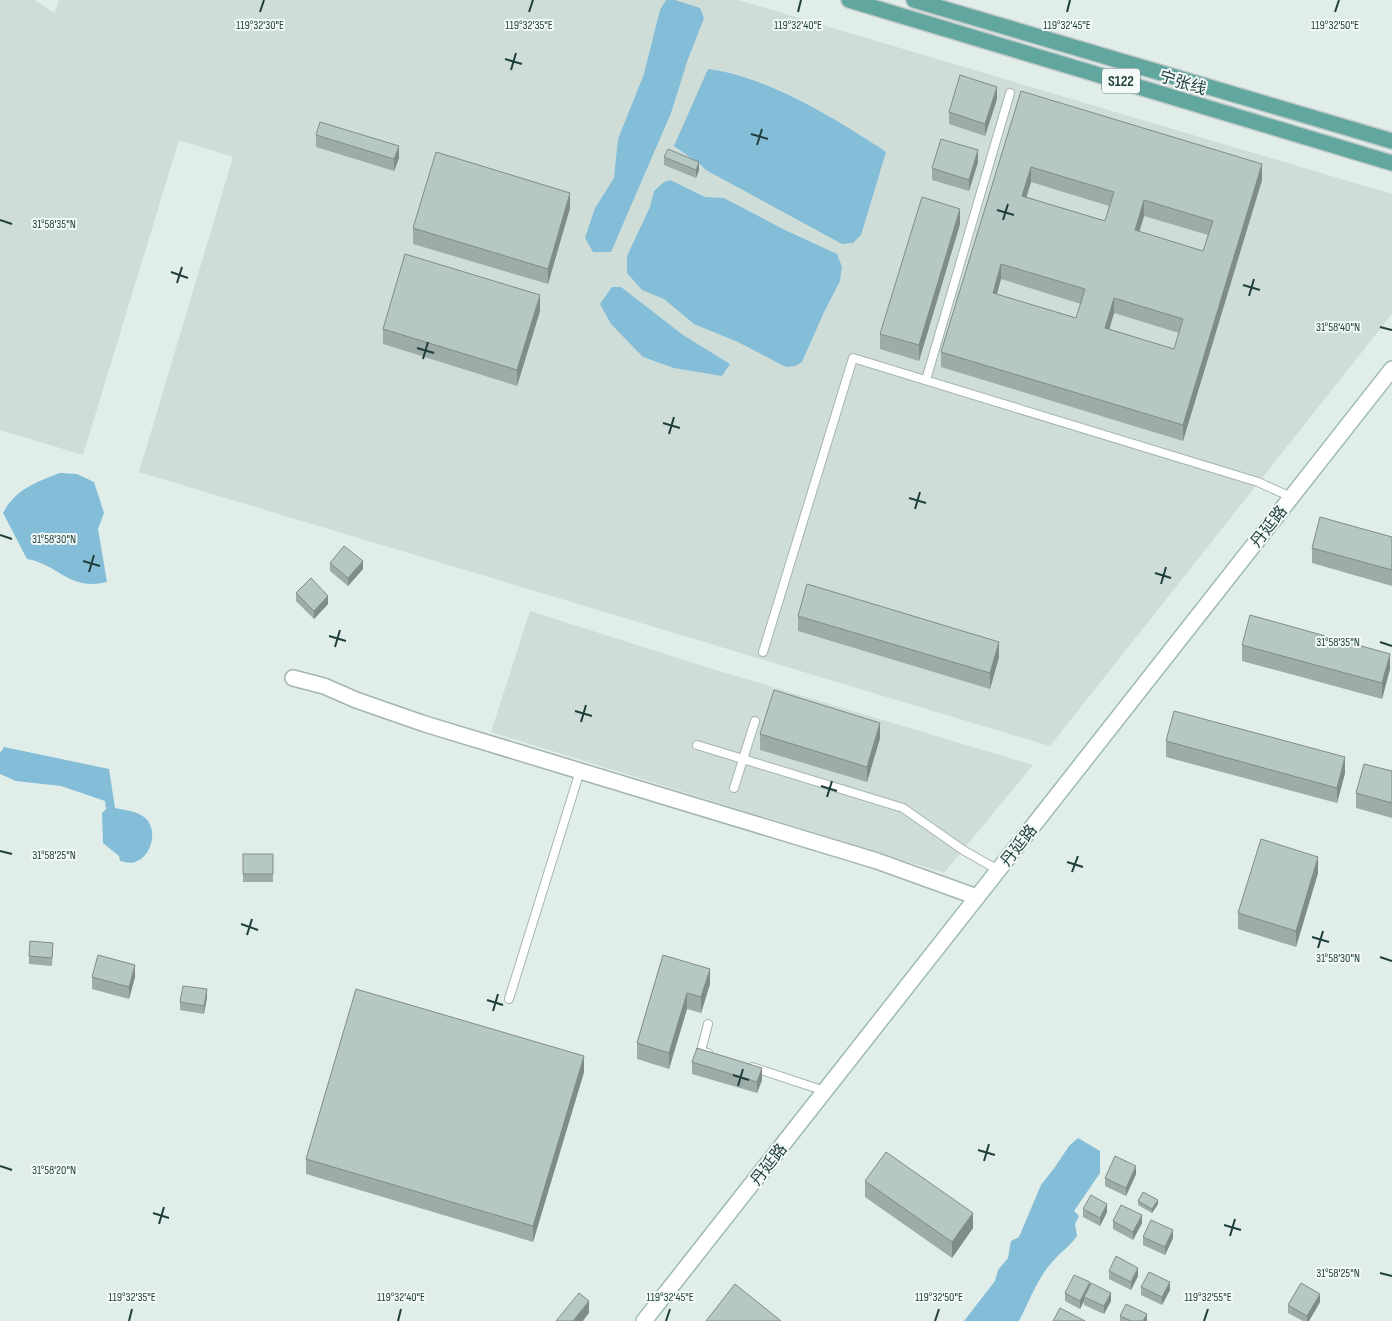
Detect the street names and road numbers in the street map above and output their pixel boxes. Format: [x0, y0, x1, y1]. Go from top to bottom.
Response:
street label: 宁张线 [1157, 67, 1208, 100]
road number: S122 [1102, 68, 1140, 94]
street label: 丹延路 [1247, 502, 1291, 552]
street label: 丹延路 [997, 821, 1041, 871]
street label: 丹延路 [747, 1140, 791, 1190]

